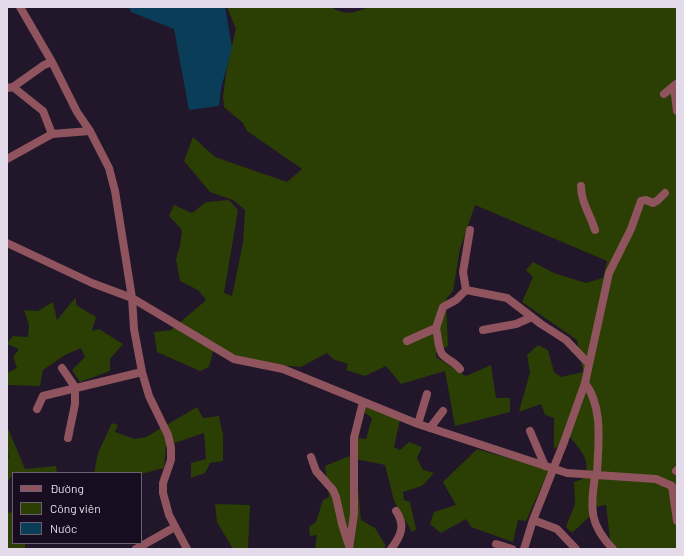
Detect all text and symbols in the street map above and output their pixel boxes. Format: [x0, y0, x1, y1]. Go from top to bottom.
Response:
legend [12, 472, 142, 544]
text: Đường [50, 481, 84, 495]
text: Công viên [50, 501, 101, 515]
text: Nước [50, 521, 77, 535]

